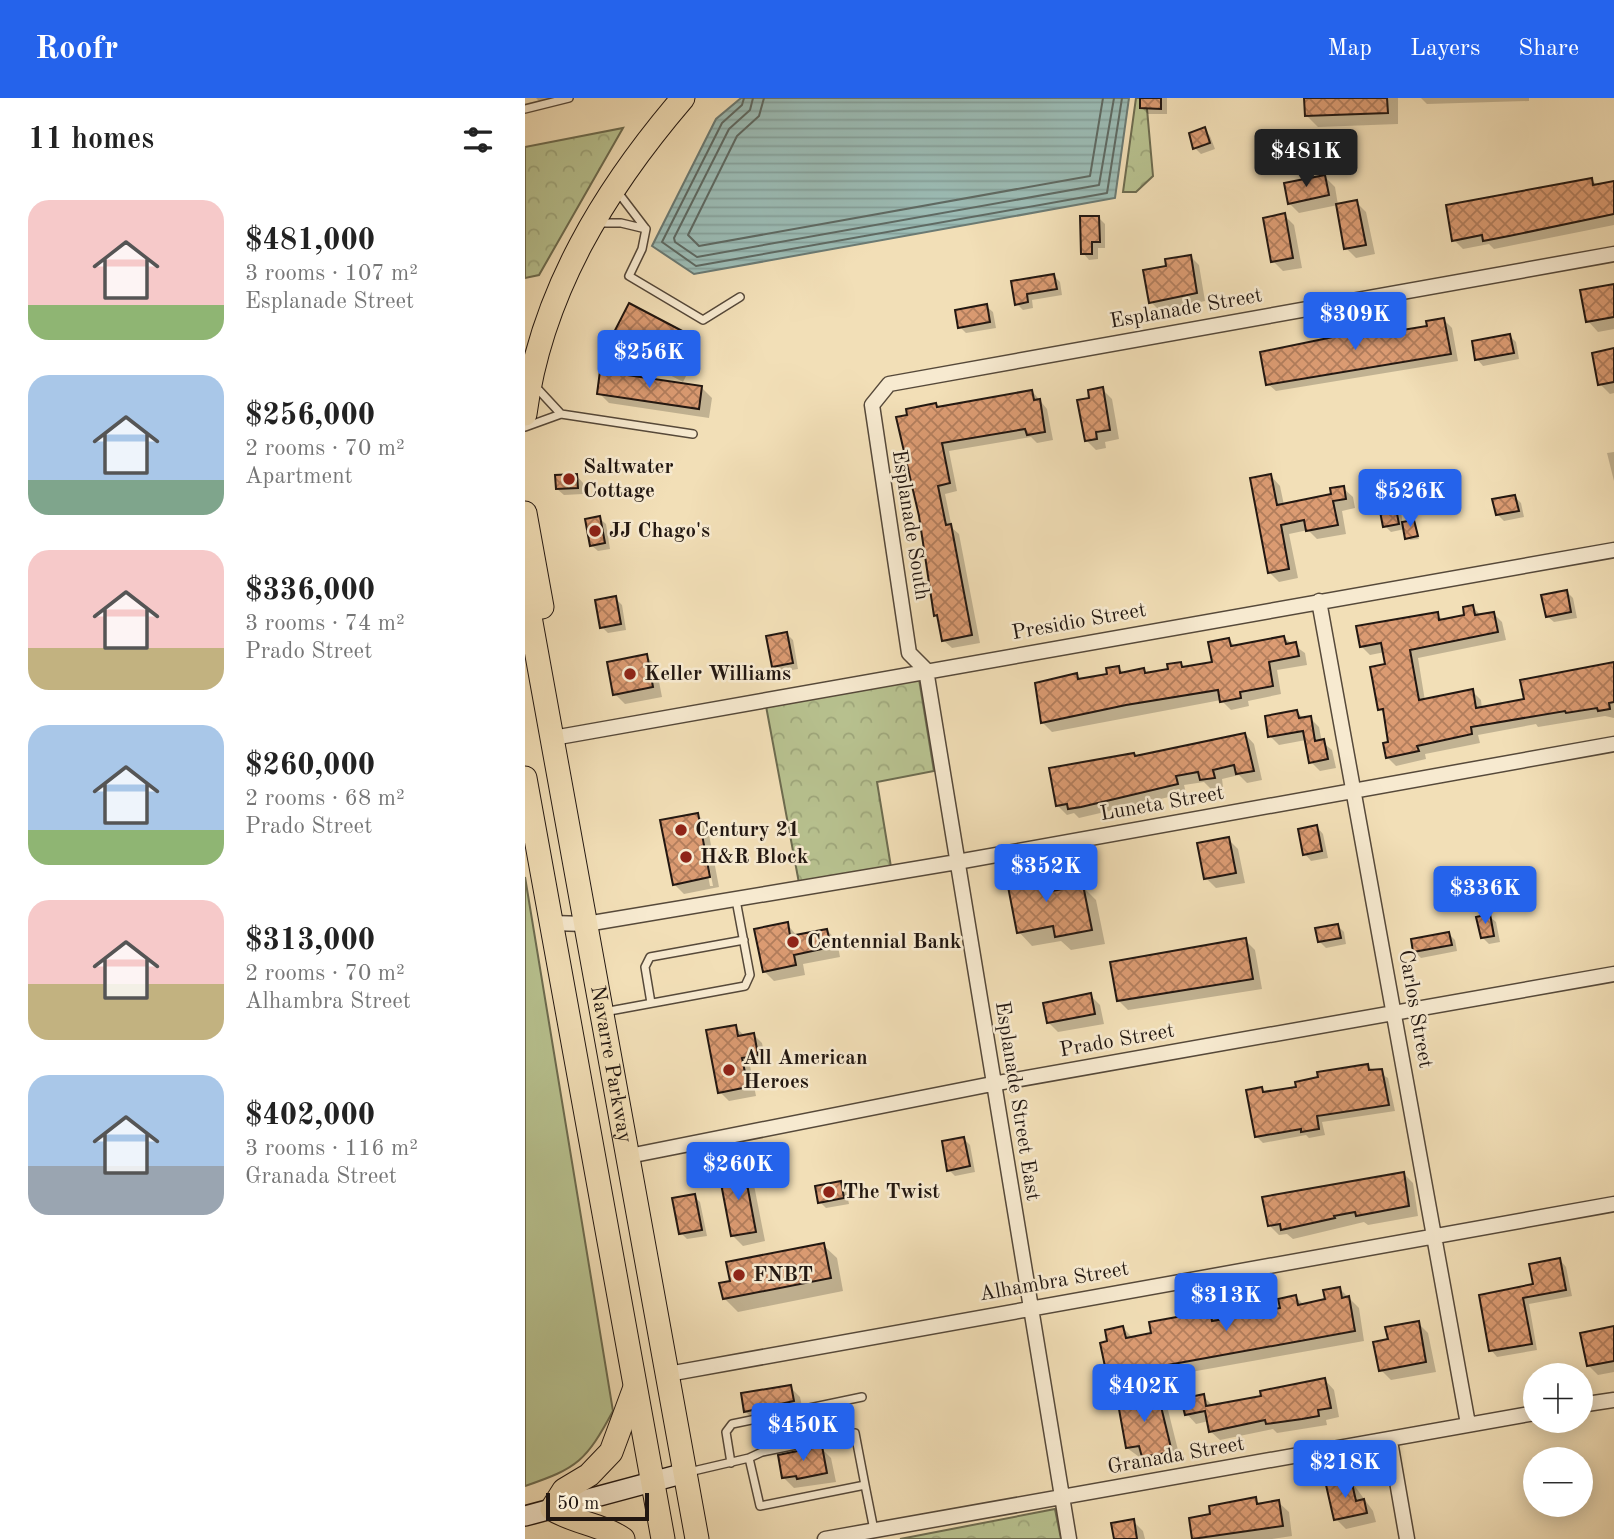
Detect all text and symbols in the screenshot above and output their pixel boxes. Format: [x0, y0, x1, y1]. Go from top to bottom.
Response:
text: Roofr [35, 33, 118, 66]
text: Map [1328, 37, 1372, 61]
text: Layers [1410, 37, 1480, 61]
text: Share [1518, 37, 1579, 61]
icon: filters [459, 121, 497, 159]
text: 11 homes [28, 125, 154, 155]
pin: $481K [1257, 130, 1355, 189]
text: $481K [1270, 140, 1342, 163]
text: $481,000 [245, 226, 375, 256]
icon: home [84, 228, 168, 312]
text: 3 rooms · 107 m² [245, 262, 418, 285]
street label: Esplanade Street [1108, 285, 1264, 333]
text: Esplanade Street [245, 290, 414, 313]
pin: $309K [1306, 292, 1404, 352]
text: $309K [1319, 303, 1391, 326]
pin: $256K [600, 330, 698, 390]
text: $256K [613, 341, 685, 364]
text: $256,000 [245, 401, 375, 431]
icon: home [84, 403, 168, 487]
text: 2 rooms · 70 m² [245, 437, 405, 460]
street label: Esplanade South [888, 448, 932, 602]
place label: Saltwater Cottage [583, 457, 674, 502]
text: Apartment [245, 465, 353, 488]
pin: $526K [1361, 470, 1459, 529]
marker: Saltwater Cottage [561, 471, 577, 487]
text: $526K [1374, 480, 1446, 503]
place label: JJ Chago's [609, 521, 710, 542]
marker: JJ Chago's [587, 523, 603, 539]
text: $336,000 [245, 576, 375, 606]
icon: home [84, 578, 168, 662]
street label: Presidio Street [1010, 600, 1148, 644]
text: 3 rooms · 74 m² [245, 612, 405, 635]
text: Prado Street [245, 640, 372, 663]
place label: Keller Williams [644, 664, 791, 685]
marker: Keller Williams [622, 666, 638, 682]
text: $260,000 [245, 751, 375, 781]
icon: home [84, 753, 168, 837]
street label: Luneta Street [1098, 783, 1226, 825]
text: 2 rooms · 68 m² [245, 787, 405, 810]
text: Prado Street [245, 815, 372, 838]
place label: Century 21 [695, 820, 800, 841]
marker: Century 21 [673, 822, 689, 838]
pin: $352K [997, 844, 1095, 904]
place label: H&R Block [700, 847, 809, 868]
marker: H&R Block [678, 849, 694, 865]
text: $352K [1010, 855, 1082, 878]
pin: $336K [1436, 866, 1534, 926]
text: $336K [1449, 877, 1521, 900]
text: $313,000 [245, 926, 375, 956]
icon: home [84, 928, 168, 1012]
place label: Centennial Bank [807, 932, 962, 953]
marker: Centennial Bank [785, 934, 801, 950]
street label: Carlos Street [1394, 948, 1436, 1070]
text: 2 rooms · 70 m² [245, 962, 405, 985]
street label: Navarre Parkway [586, 984, 636, 1145]
text: Alhambra Street [245, 990, 411, 1013]
street label: Esplanade Street East [991, 1000, 1043, 1202]
street label: Prado Street [1058, 1021, 1176, 1061]
place label: All American Heroes [743, 1048, 868, 1093]
marker: All American Heroes [721, 1062, 737, 1078]
text: $402,000 [245, 1101, 375, 1131]
icon: home [84, 1103, 168, 1187]
text: 3 rooms · 116 m² [245, 1137, 418, 1160]
pin: $260K [689, 1142, 787, 1202]
text: $260K [702, 1153, 774, 1176]
text: Granada Street [245, 1165, 397, 1188]
place label: The Twist [843, 1182, 940, 1203]
marker: The Twist [821, 1184, 837, 1200]
street label: Alhambra Street [978, 1259, 1130, 1305]
place label: FNBT [753, 1265, 813, 1286]
marker: FNBT [731, 1267, 747, 1283]
pin: $313K [1177, 1274, 1275, 1333]
text: $313K [1190, 1284, 1262, 1307]
map controls [1523, 1363, 1593, 1517]
button: + [1523, 1363, 1593, 1433]
pin: $402K [1095, 1364, 1193, 1424]
text: $402K [1108, 1375, 1180, 1398]
pin: $450K [754, 1404, 852, 1463]
text: $450K [767, 1414, 839, 1437]
street label: Granada Street [1106, 1434, 1246, 1478]
pin: $218K [1296, 1440, 1394, 1500]
button: − [1523, 1447, 1593, 1517]
text: $218K [1309, 1451, 1381, 1474]
scale bar [546, 1490, 649, 1522]
text: 50 m [557, 1495, 599, 1514]

